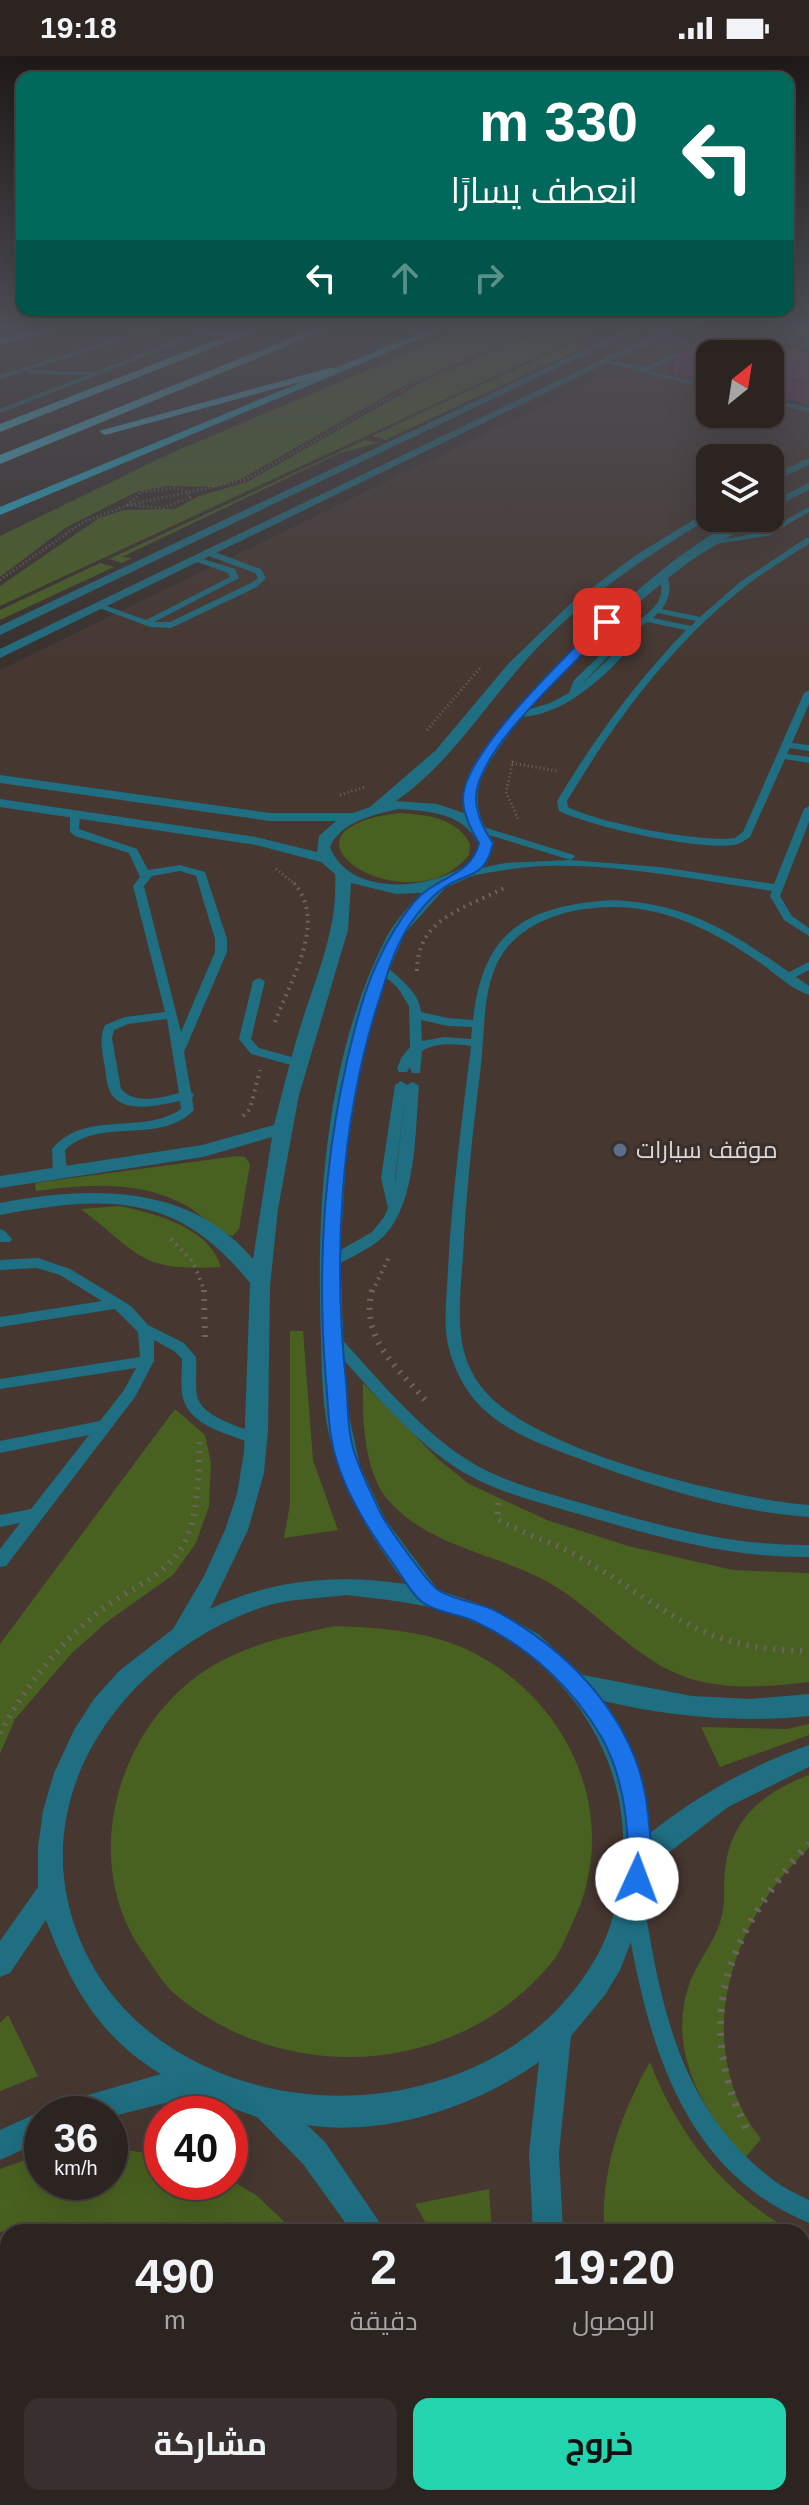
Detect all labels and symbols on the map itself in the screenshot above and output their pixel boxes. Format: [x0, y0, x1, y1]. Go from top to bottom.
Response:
north arrow [696, 340, 784, 428]
pin [573, 588, 641, 656]
place label: موقف سيارات [636, 1136, 778, 1163]
marker: موقف سيارات [611, 1141, 629, 1159]
position arrow [595, 1837, 679, 1921]
speed limit sign: 40 [144, 2096, 248, 2200]

